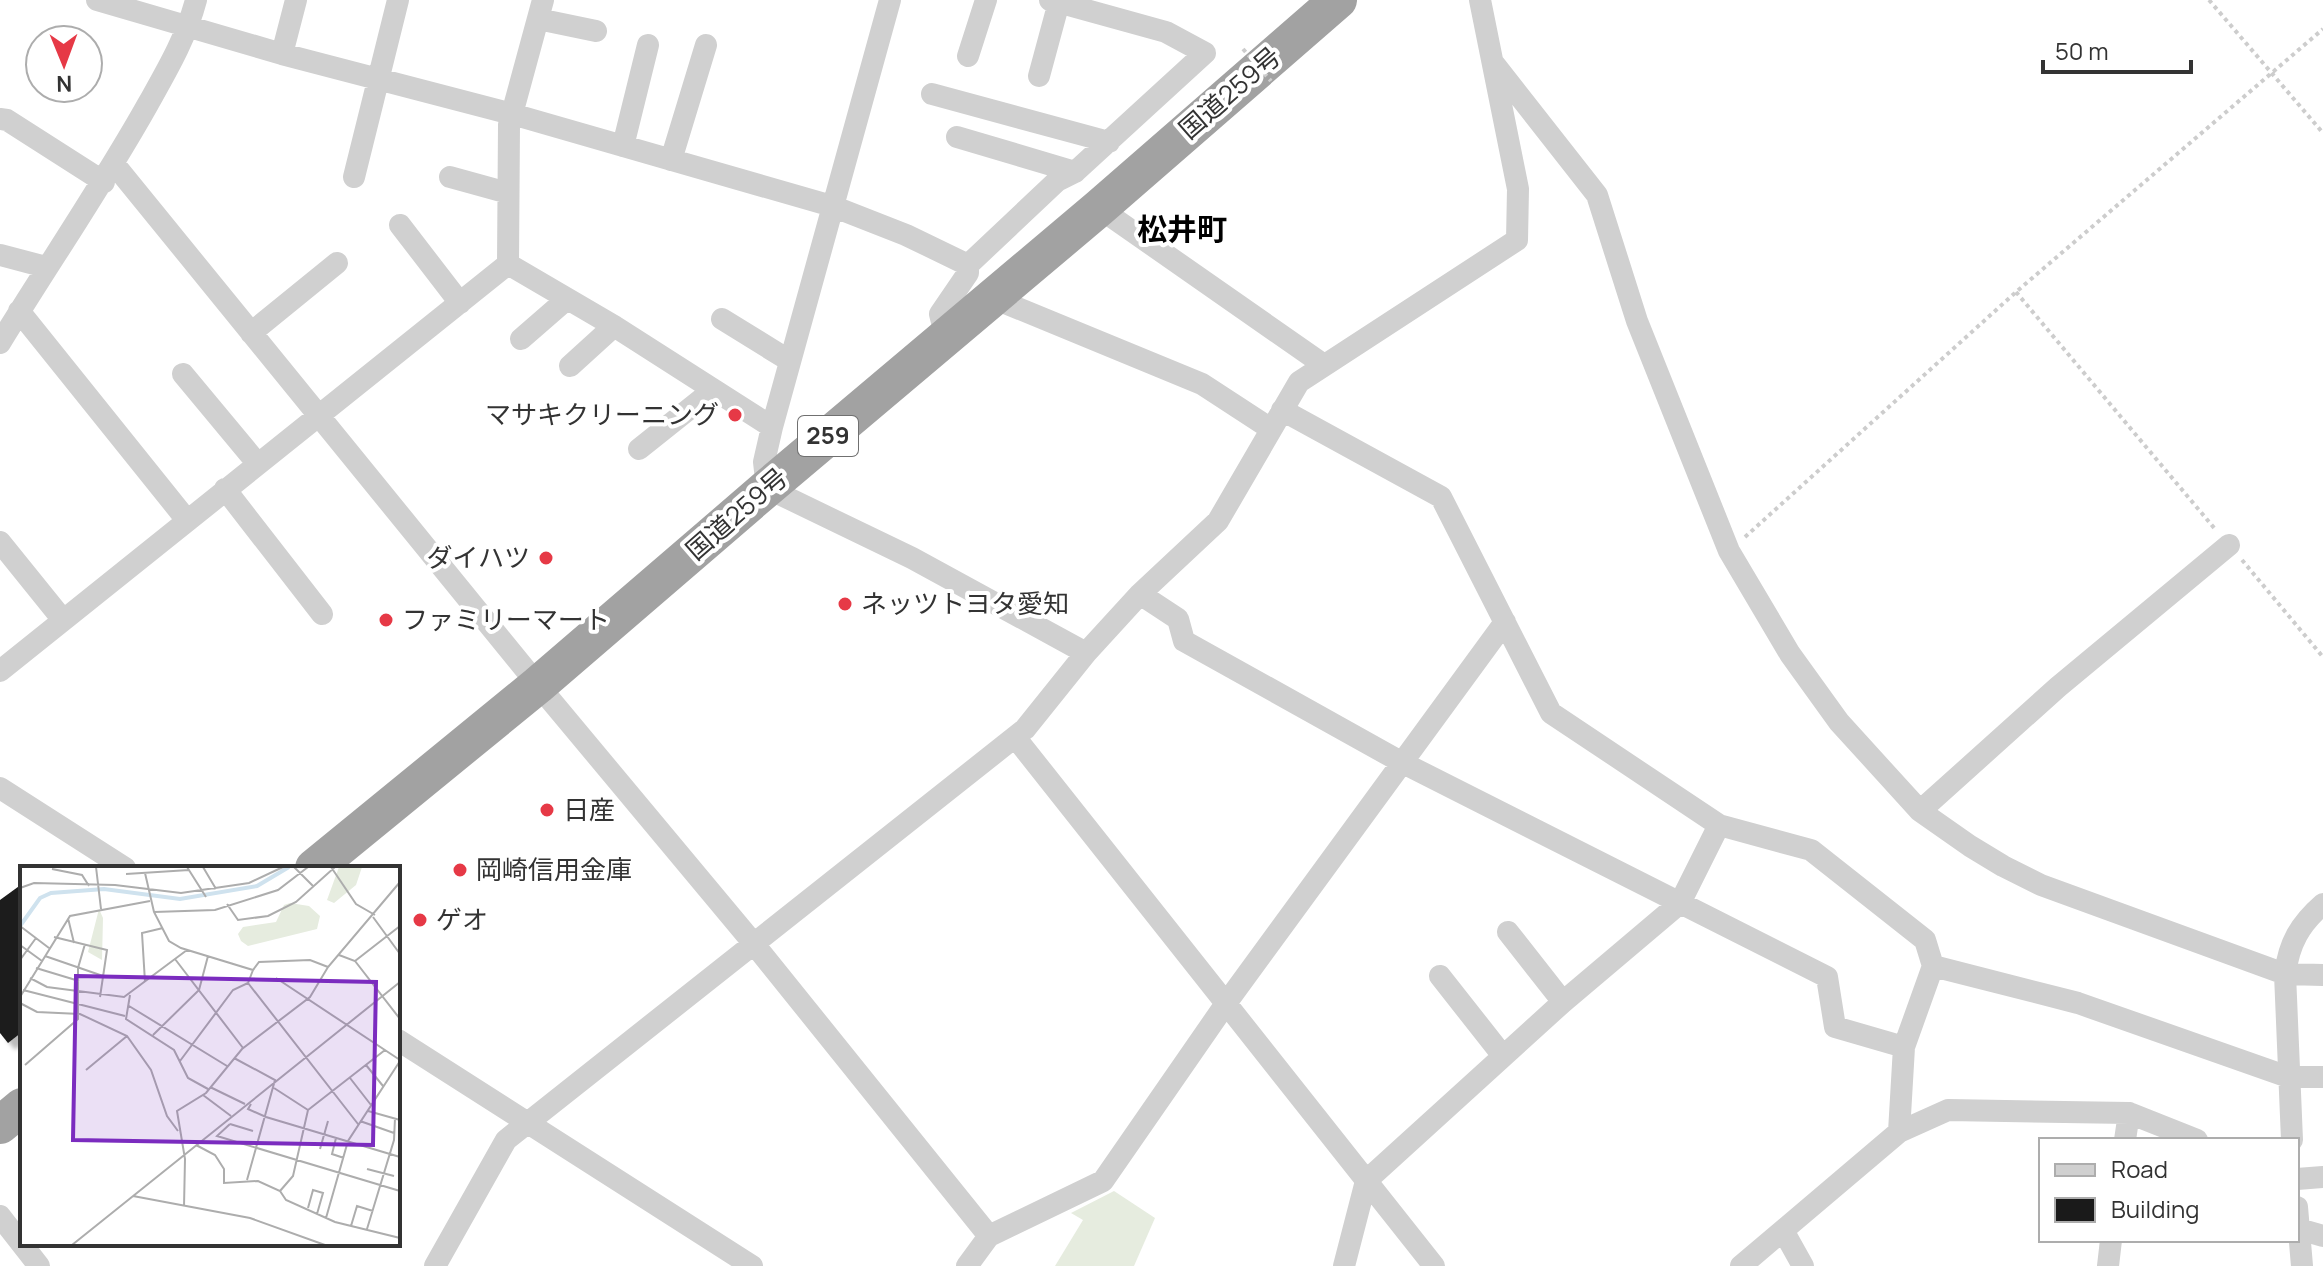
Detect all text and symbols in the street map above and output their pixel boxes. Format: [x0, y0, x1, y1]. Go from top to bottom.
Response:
north arrow [24, 24, 104, 104]
scale bar [2043, 24, 2191, 74]
text: 50 m [2055, 34, 2109, 67]
street label: 国道259号 [1171, 38, 1288, 146]
text: N [56, 69, 73, 99]
district label: 松井町 [1137, 208, 1227, 249]
place label: マサキクリーニング [485, 396, 719, 432]
marker: マサキクリーニング [726, 406, 744, 424]
road number: 259 [798, 416, 858, 456]
street label: 国道259号 [678, 459, 795, 567]
place label: ダイハツ [427, 539, 530, 575]
marker: ダイハツ [537, 549, 555, 567]
place label: ネッツトヨタ愛知 [861, 585, 1069, 621]
marker: ネッツトヨタ愛知 [836, 595, 854, 613]
place label: ファミリーマート [402, 601, 610, 637]
marker: ファミリーマート [377, 611, 395, 629]
place label: 日産 [563, 791, 615, 827]
marker: 日産 [538, 801, 556, 819]
place label: 岡崎信用金庫 [476, 851, 632, 887]
marker: 岡崎信用金庫 [451, 861, 469, 879]
inset map [20, 866, 400, 1246]
place label: ゲオ [436, 901, 488, 937]
marker: ゲオ [411, 911, 429, 929]
legend [2039, 1138, 2299, 1242]
text: Road [2111, 1152, 2168, 1185]
text: Building [2111, 1192, 2199, 1225]

